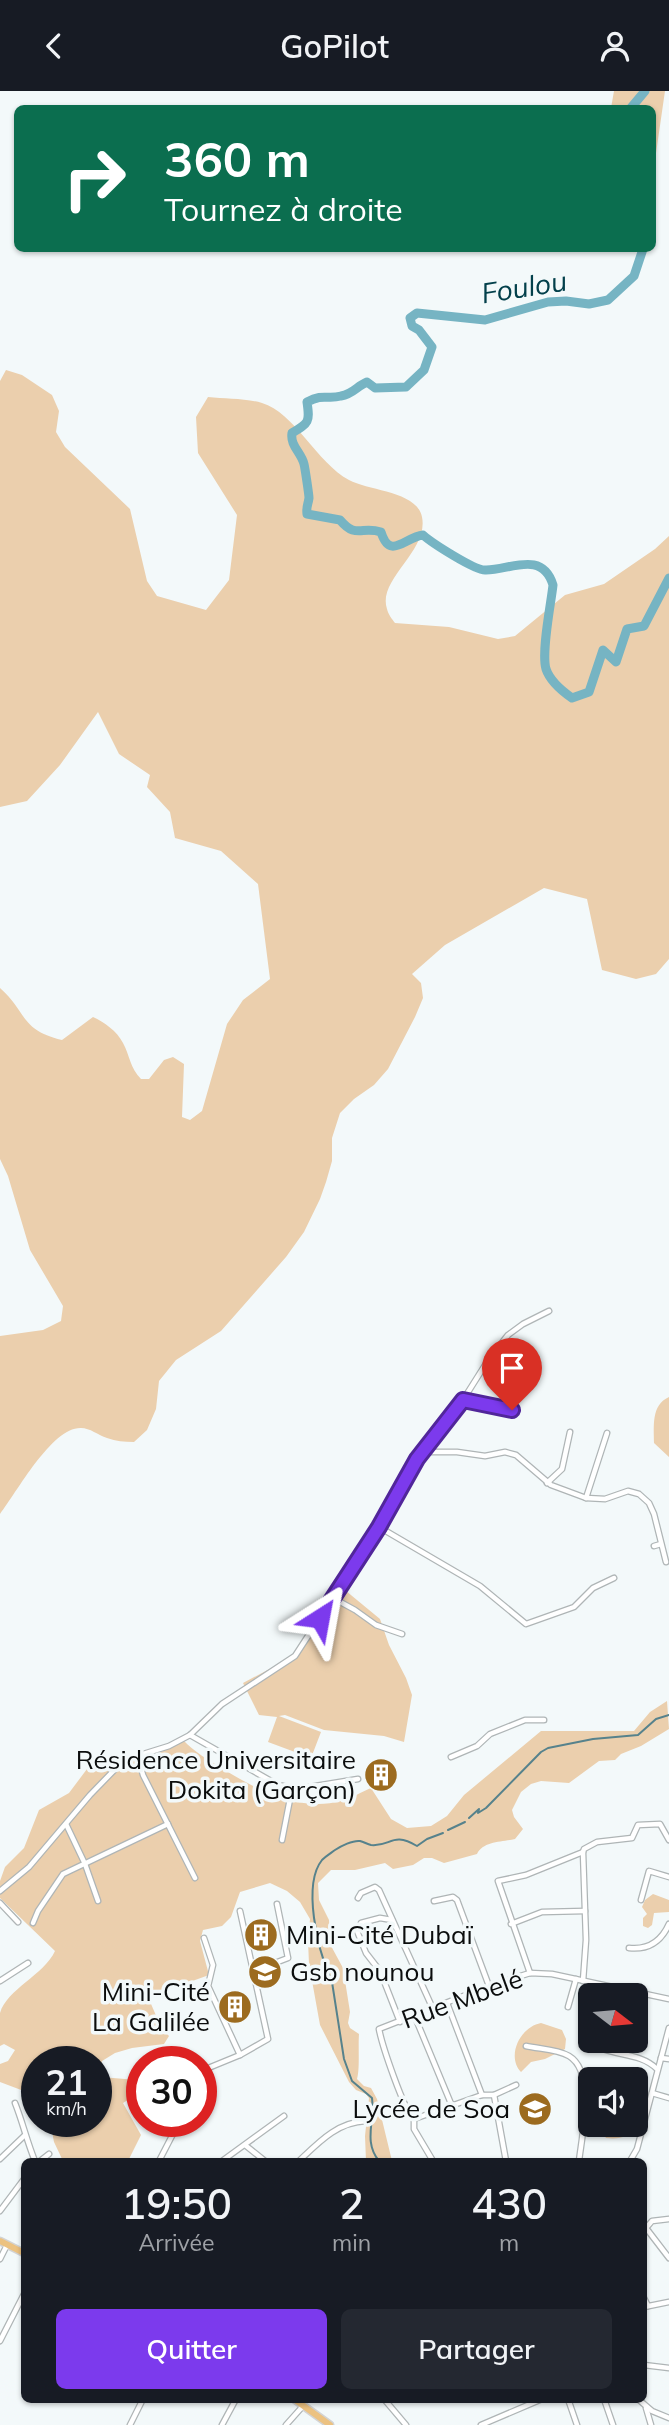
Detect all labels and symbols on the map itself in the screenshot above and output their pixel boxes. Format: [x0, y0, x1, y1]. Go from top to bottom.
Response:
water label: Foulou [479, 262, 569, 311]
pin [482, 1338, 542, 1410]
position arrow [283, 1581, 357, 1655]
place label: Résidence Universitaire Dokita (Garçon) [76, 1743, 356, 1806]
building icon: Résidence Universitaire Dokita (Garçon) [362, 1756, 400, 1794]
building icon: Mini-Cité Dubaï [242, 1916, 280, 1954]
place label: Mini-Cité Dubaï [286, 1918, 474, 1951]
school or university icon: Gsb nounou [246, 1953, 284, 1991]
place label: Gsb nounou [290, 1955, 434, 1988]
street label: Rue Mbelé [397, 1961, 527, 2036]
place label: Mini-Cité La Galilée [92, 1975, 210, 2038]
north arrow [578, 1983, 648, 2053]
building icon: Mini-Cité La Galilée [216, 1988, 254, 2026]
speed limit sign: 30 [126, 2046, 217, 2137]
school or university icon: Lycée de Soa [516, 2090, 554, 2128]
place label: Lycée de Soa [352, 2092, 510, 2125]

